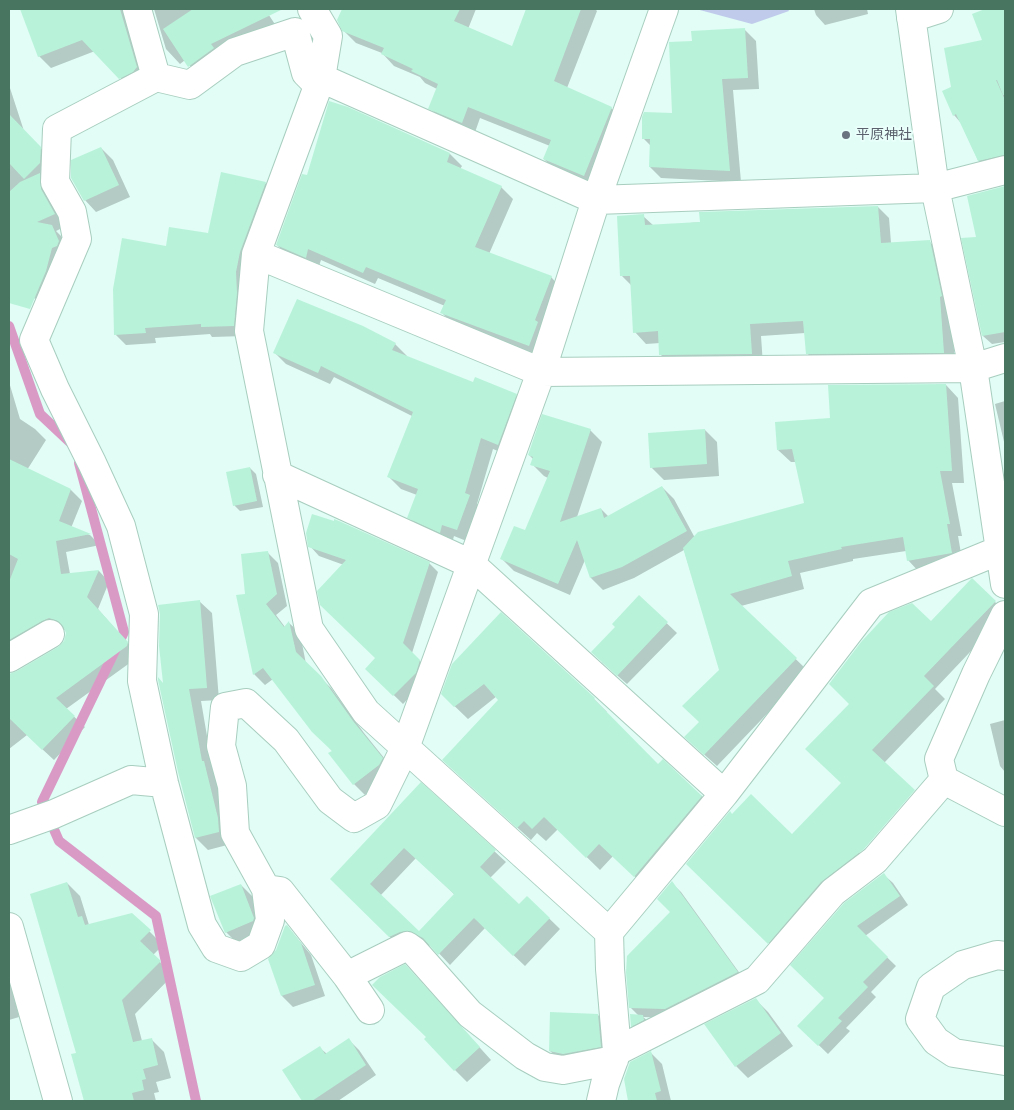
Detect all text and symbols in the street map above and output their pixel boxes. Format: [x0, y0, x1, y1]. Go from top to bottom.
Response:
place label: 平原神社 [856, 127, 912, 143]
marker: 平原神社 [840, 129, 852, 141]

